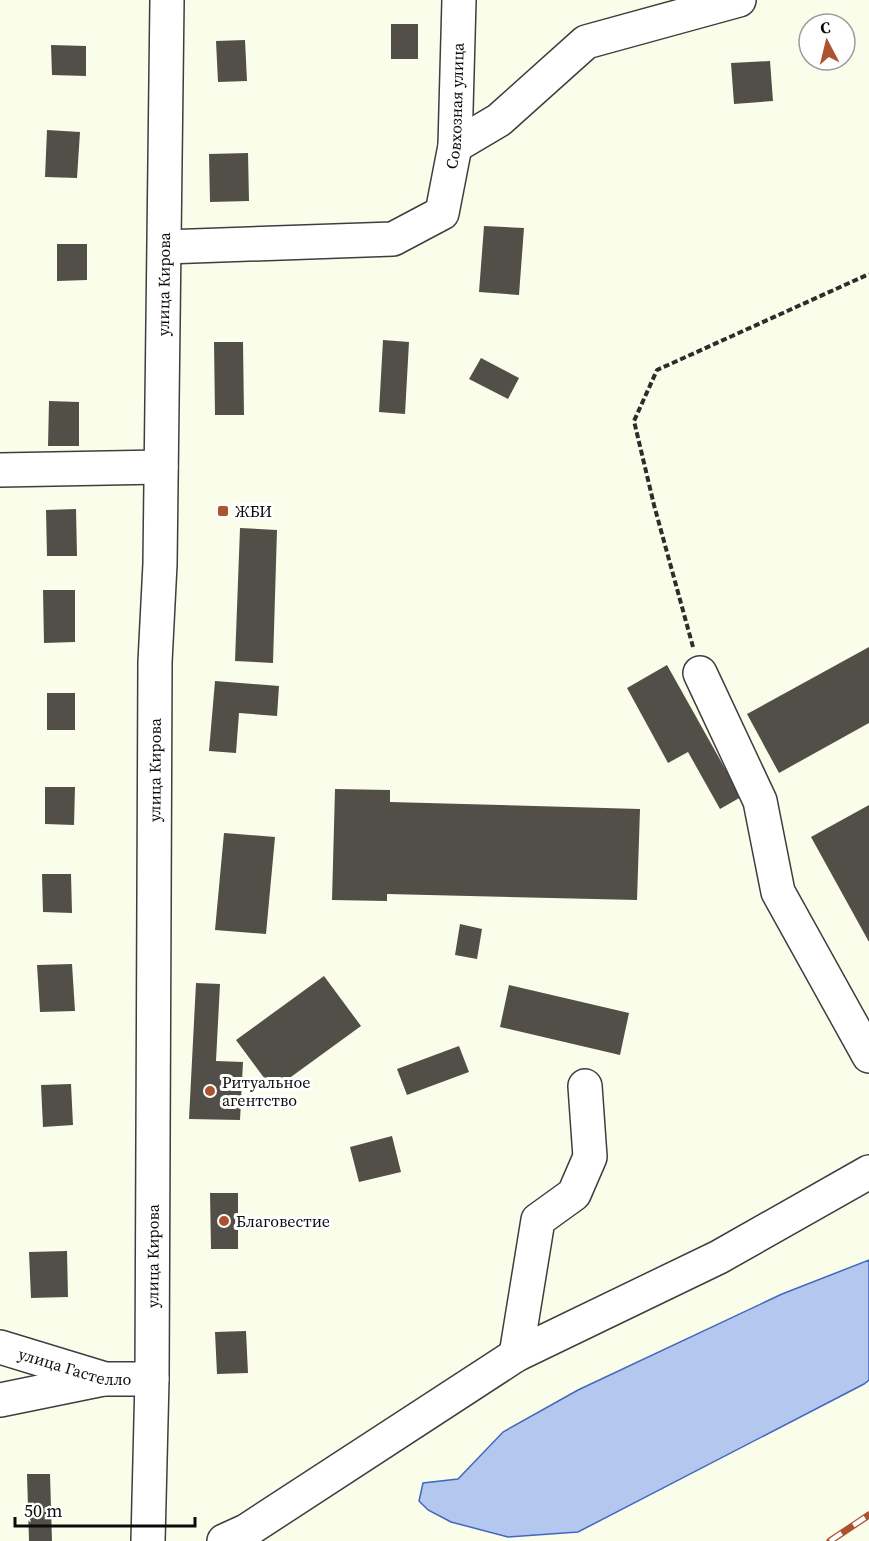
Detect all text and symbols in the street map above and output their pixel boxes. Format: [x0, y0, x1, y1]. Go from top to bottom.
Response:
north arrow [797, 12, 857, 72]
text: С [819, 16, 831, 39]
street label: Совхозная улица [440, 41, 469, 171]
street label: улица Кирова [152, 231, 175, 336]
place label: ЖБИ [235, 500, 272, 522]
marker: ЖБИ [216, 504, 230, 518]
street label: улица Кирова [143, 717, 166, 822]
place label: Ритуальное агентство [222, 1071, 310, 1111]
marker: Ритуальное агентство [203, 1084, 217, 1098]
street label: улица Кирова [141, 1203, 164, 1308]
place label: Благовестие [236, 1210, 330, 1232]
marker: Благовестие [217, 1214, 231, 1228]
street label: улица Гастелло [16, 1342, 132, 1390]
scale bar [15, 1490, 195, 1528]
text: 50 m [24, 1498, 62, 1523]

